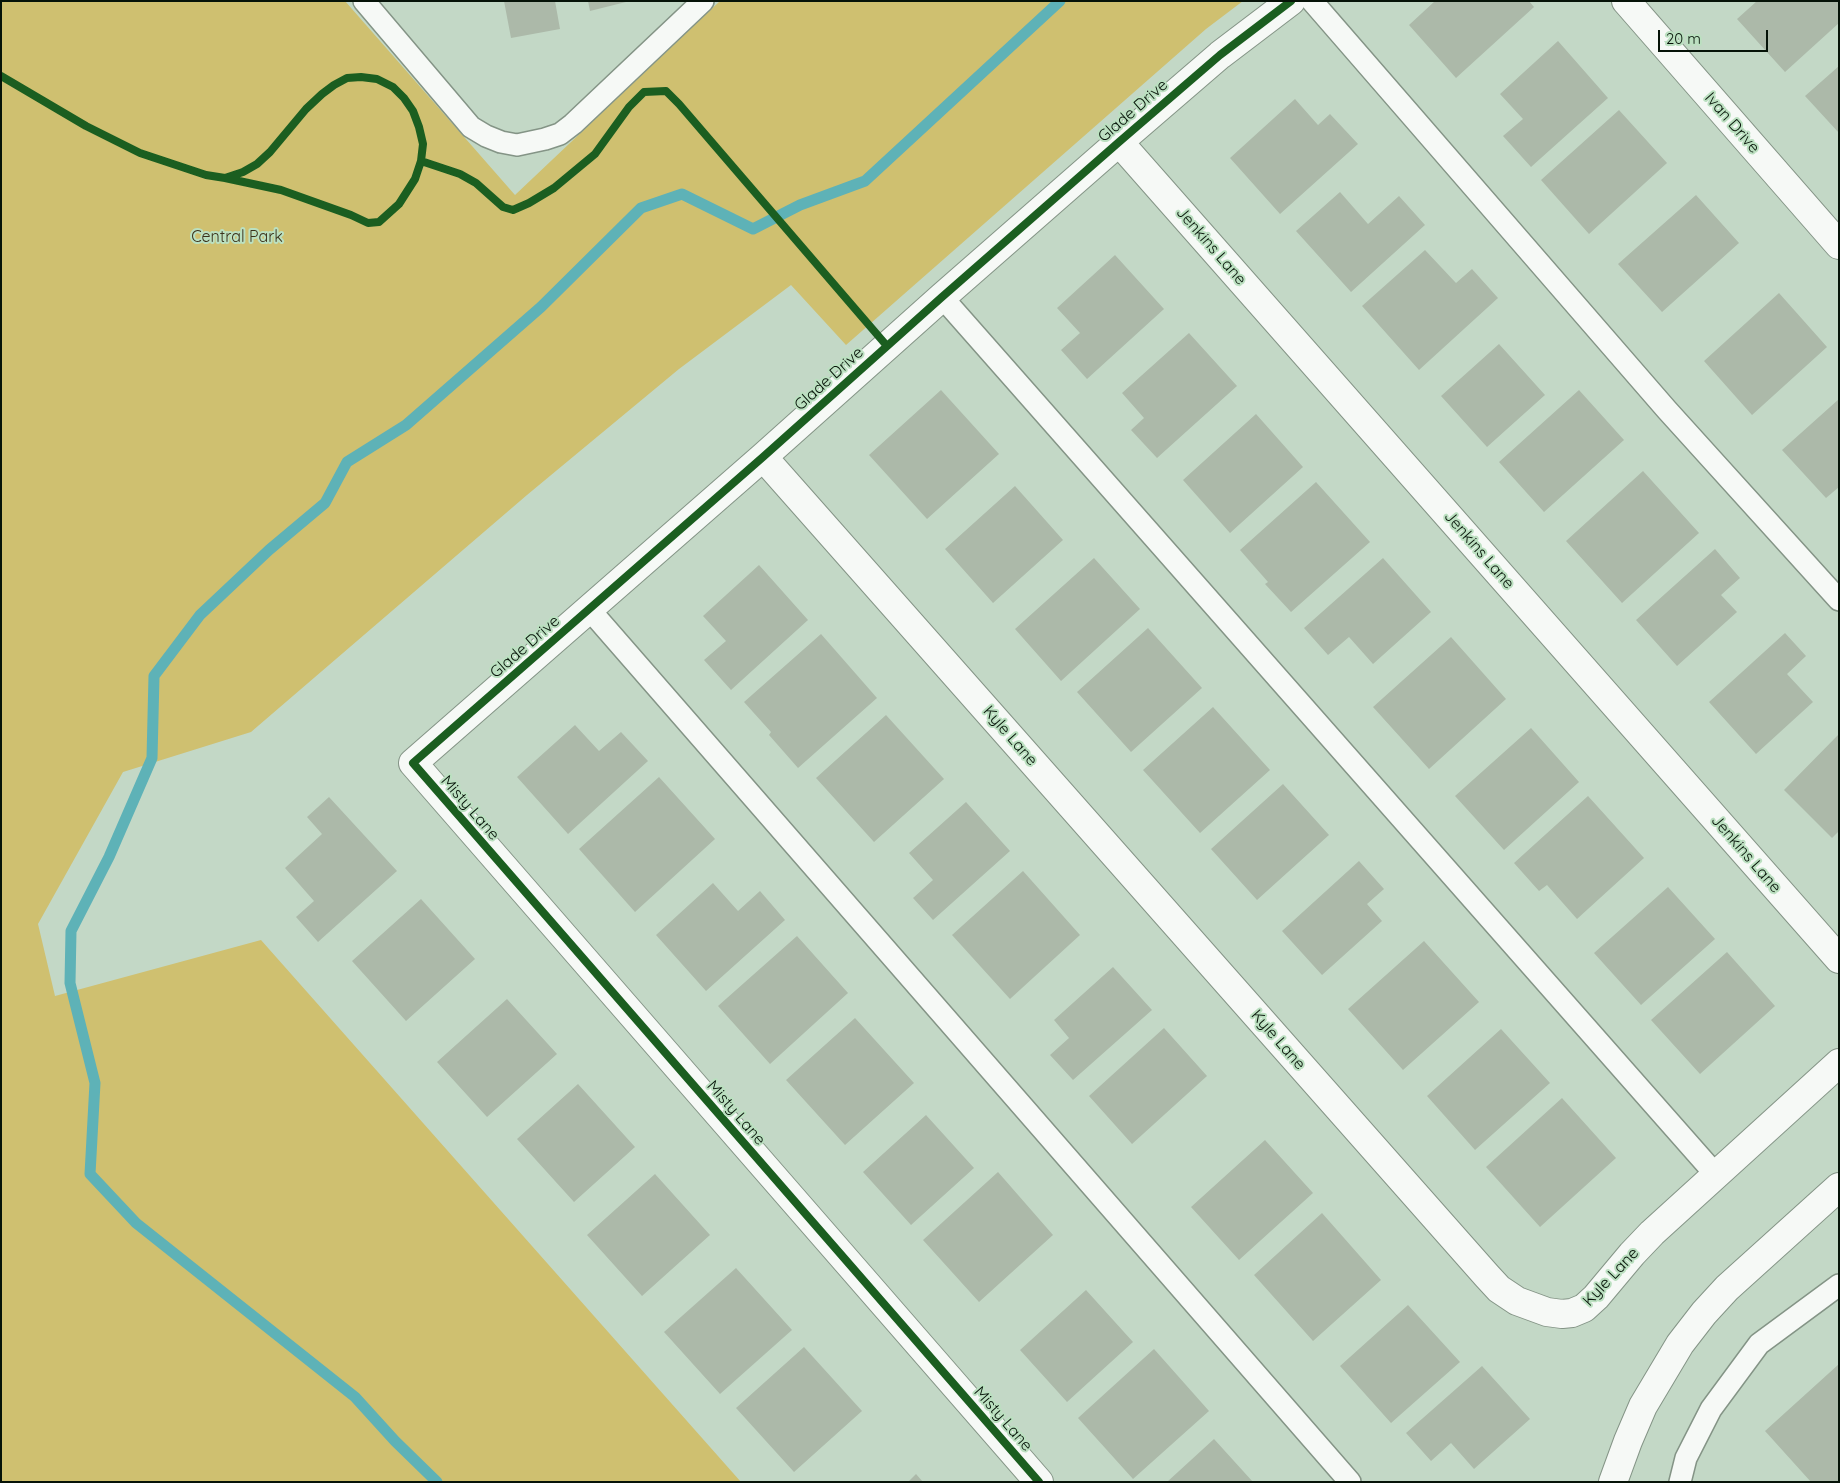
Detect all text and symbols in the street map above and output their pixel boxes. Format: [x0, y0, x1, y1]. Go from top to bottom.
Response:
scale bar [1660, 20, 1770, 52]
text: 20 m [1666, 29, 1701, 48]
street label: Glade Drive [1094, 76, 1172, 146]
street label: Ivan Drive [1700, 89, 1764, 157]
street label: Jenkins Lane [1172, 203, 1250, 289]
park label: Central Park [191, 227, 283, 247]
street label: Glade Drive [791, 343, 867, 415]
street label: Jenkins Lane [1440, 507, 1518, 593]
street label: Glade Drive [486, 612, 564, 682]
street label: Kyle Lane [979, 702, 1041, 770]
street label: Misty Lane [437, 772, 503, 844]
street label: Jenkins Lane [1707, 811, 1785, 897]
street label: Kyle Lane [1247, 1006, 1309, 1074]
street label: Misty Lane [703, 1077, 769, 1149]
street label: Kyle Lane [1579, 1244, 1643, 1310]
street label: Misty Lane [970, 1383, 1036, 1455]

